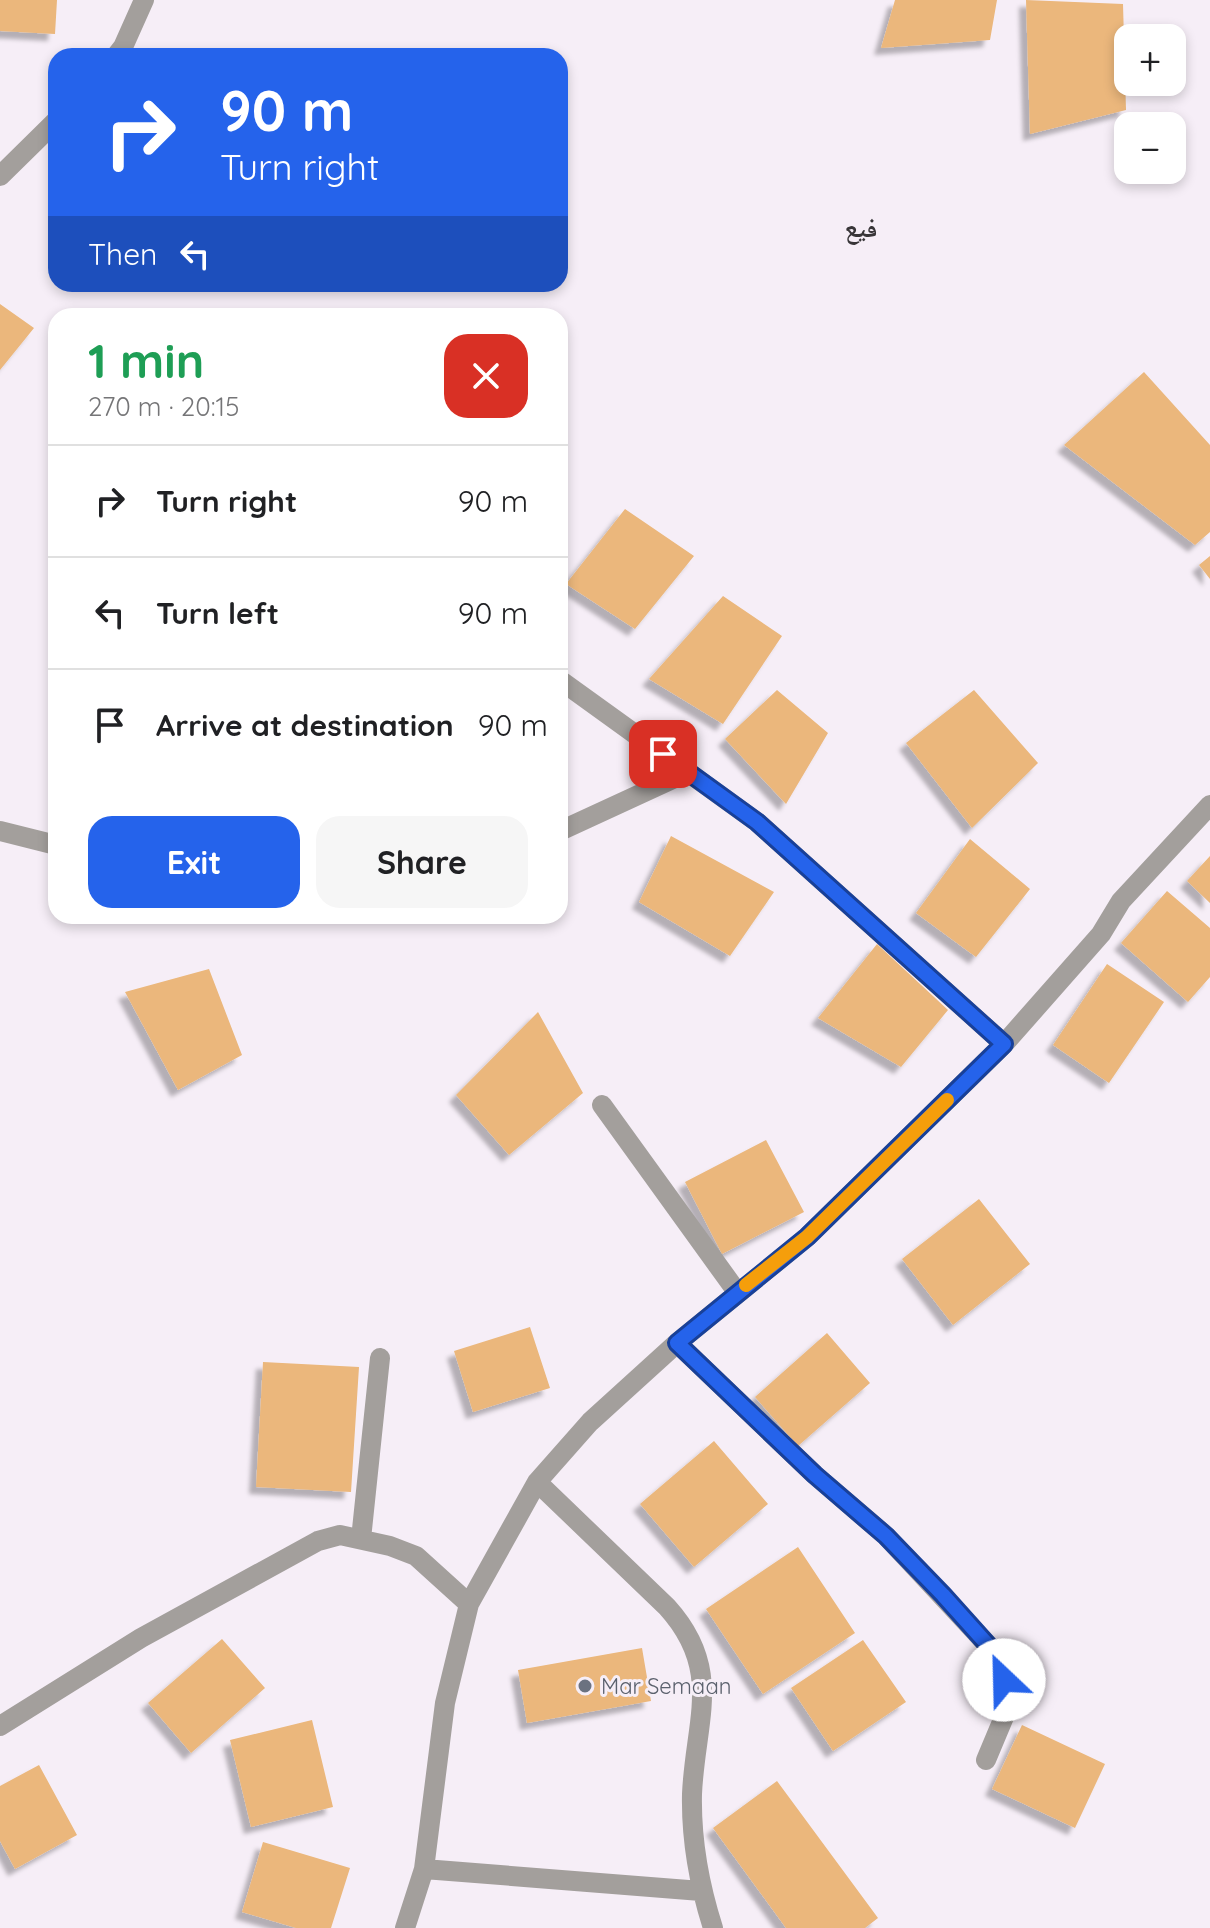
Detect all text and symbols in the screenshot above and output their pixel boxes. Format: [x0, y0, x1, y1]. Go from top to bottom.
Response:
map controls [1114, 24, 1186, 184]
button: + [1114, 24, 1186, 96]
text: 90 m [220, 75, 354, 145]
icon: right [88, 80, 192, 184]
button: − [1114, 112, 1186, 184]
text: Turn right [220, 144, 379, 189]
district label: فيع [845, 211, 877, 245]
icon: left [173, 232, 217, 276]
text: Then [88, 235, 157, 273]
text: 1 min [88, 330, 204, 390]
button: close [444, 334, 528, 418]
text: 270 m · 20:15 [88, 390, 239, 423]
icon: right [88, 479, 132, 523]
text: Turn right [156, 482, 297, 520]
text: 90 m [458, 482, 528, 520]
icon: left [88, 591, 132, 635]
text: Turn left [156, 594, 279, 632]
text: 90 m [458, 594, 528, 632]
icon: arrive [88, 703, 132, 747]
text: Arrive at destination [156, 706, 454, 744]
text: 90 m [478, 706, 548, 744]
pin [629, 720, 697, 788]
icon: arrive [641, 732, 685, 776]
button: Exit [88, 816, 300, 908]
button: Share [316, 816, 528, 908]
position arrow [962, 1638, 1046, 1722]
place label: Mar Semaan [601, 1672, 731, 1700]
marker: Mar Semaan [576, 1677, 594, 1695]

